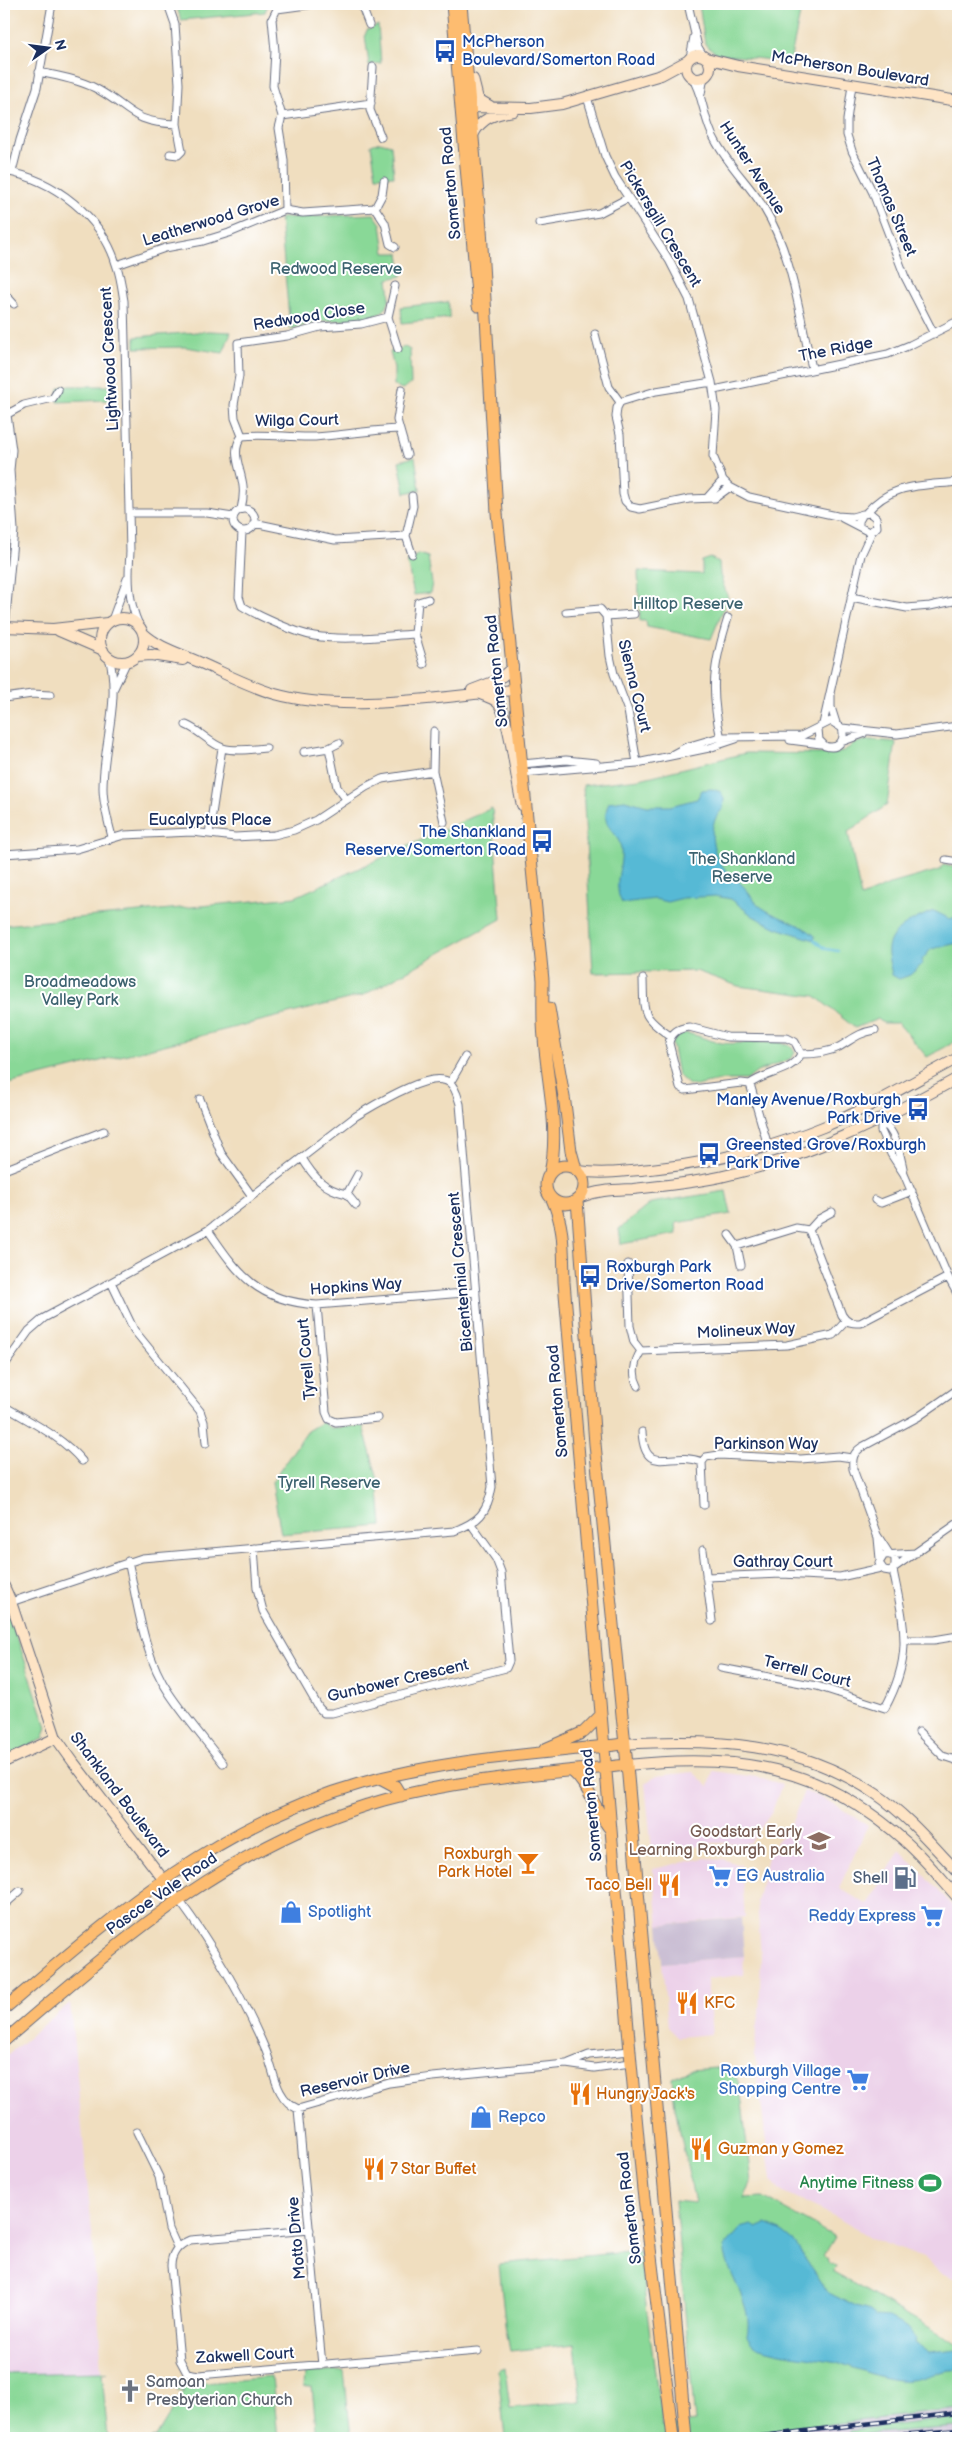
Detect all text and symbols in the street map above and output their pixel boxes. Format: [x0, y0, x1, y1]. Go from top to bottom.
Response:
north arrow [22, 22, 72, 72]
place label: McPherson Boulevard/Somerton Road [462, 33, 655, 70]
text: N [51, 38, 70, 52]
bus stop icon: McPherson Boulevard/Somerton Road [432, 38, 458, 64]
street label: McPherson Boulevard [770, 47, 930, 91]
street label: Hunter Avenue [715, 118, 789, 219]
street label: Somerton Road [437, 126, 465, 240]
street label: Thomas Street [862, 155, 920, 259]
street label: Pickersgill Crescent [615, 158, 705, 291]
street label: Leatherwood Grove [140, 191, 282, 251]
park label: Redwood Reserve [270, 260, 403, 279]
street label: Lightwood Crescent [97, 286, 123, 432]
street label: Redwood Close [252, 299, 367, 335]
street label: The Ridge [797, 333, 875, 366]
street label: Wilga Court [255, 411, 339, 431]
park label: Hilltop Reserve [633, 595, 744, 614]
street label: Somerton Road [482, 614, 512, 728]
street label: Sienna Court [613, 638, 655, 734]
street label: Eucalyptus Place [148, 811, 272, 830]
place label: The Shankland Reserve/Somerton Road [345, 823, 526, 860]
bus stop icon: The Shankland Reserve/Somerton Road [529, 828, 555, 854]
park label: The Shankland Reserve [689, 850, 795, 887]
park label: Broadmeadows Valley Park [24, 973, 136, 1010]
place label: Manley Avenue/Roxburgh Park Drive [716, 1091, 901, 1128]
bus stop icon: Manley Avenue/Roxburgh Park Drive [905, 1096, 931, 1122]
place label: Greensted Grove/Roxburgh Park Drive [726, 1136, 926, 1173]
bus stop icon: Greensted Grove/Roxburgh Park Drive [696, 1141, 722, 1167]
street label: Bicentennial Crescent [445, 1191, 477, 1353]
place label: Roxburgh Park Drive/Somerton Road [606, 1258, 764, 1295]
bus stop icon: Roxburgh Park Drive/Somerton Road [577, 1263, 603, 1289]
street label: Hopkins Way [309, 1274, 403, 1300]
street label: Tyrell Court [294, 1317, 320, 1401]
street label: Molineux Way [696, 1319, 797, 1343]
street label: Somerton Road [544, 1344, 572, 1458]
street label: Parkinson Way [714, 1435, 819, 1454]
park label: Tyrell Reserve [278, 1474, 381, 1493]
street label: Gathray Court [733, 1553, 833, 1572]
street label: Terrell Court [761, 1652, 853, 1692]
street label: Gunbower Crescent [325, 1655, 471, 1707]
street label: Shankland Boulevard [66, 1728, 172, 1862]
street label: Somerton Road [578, 1748, 606, 1862]
place label: Goodstart Early Learning Roxburgh park [629, 1823, 803, 1860]
school or university icon: Goodstart Early Learning Roxburgh park [806, 1828, 832, 1854]
place label: Roxburgh Park Hotel [438, 1845, 512, 1882]
street label: Pascoe Vale Road [103, 1849, 221, 1939]
bar icon: Roxburgh Park Hotel [515, 1850, 541, 1876]
supermarket icon: EG Australia [707, 1863, 733, 1889]
fuel station icon: Shell [892, 1865, 918, 1891]
place label: EG Australia [736, 1867, 825, 1886]
place label: Shell [853, 1869, 888, 1888]
restaurant icon: Taco Bell [656, 1872, 682, 1898]
place label: Taco Bell [586, 1876, 652, 1895]
shop icon: Spotlight [278, 1899, 304, 1925]
place label: Spotlight [308, 1903, 371, 1922]
supermarket icon: Reddy Express [919, 1903, 945, 1929]
place label: Reddy Express [808, 1907, 916, 1926]
restaurant icon: KFC [674, 1990, 700, 2016]
place label: KFC [704, 1994, 735, 2013]
street label: Reservoir Drive [298, 2058, 412, 2102]
place label: Roxburgh Village Shopping Centre [719, 2062, 842, 2099]
supermarket icon: Roxburgh Village Shopping Centre [845, 2067, 871, 2093]
restaurant icon: Hungry Jack's [567, 2081, 593, 2107]
place label: Hungry Jack's [596, 2085, 695, 2104]
shop icon: Repco [468, 2104, 494, 2130]
place label: Repco [498, 2108, 546, 2127]
restaurant icon: Guzman y Gomez [688, 2136, 714, 2162]
place label: Guzman y Gomez [718, 2140, 844, 2159]
street label: Somerton Road [614, 2151, 646, 2265]
restaurant icon: 7 Star Buffet [361, 2156, 387, 2182]
place label: 7 Star Buffet [390, 2160, 477, 2179]
sports icon: Anytime Fitness [917, 2170, 943, 2196]
place label: Anytime Fitness [800, 2174, 914, 2193]
street label: Motto Drive [284, 2195, 310, 2280]
street label: Zakwell Court [194, 2344, 295, 2368]
place label: Samoan Presbyterian Church [146, 2373, 293, 2410]
church icon: Samoan Presbyterian Church [117, 2378, 143, 2404]

